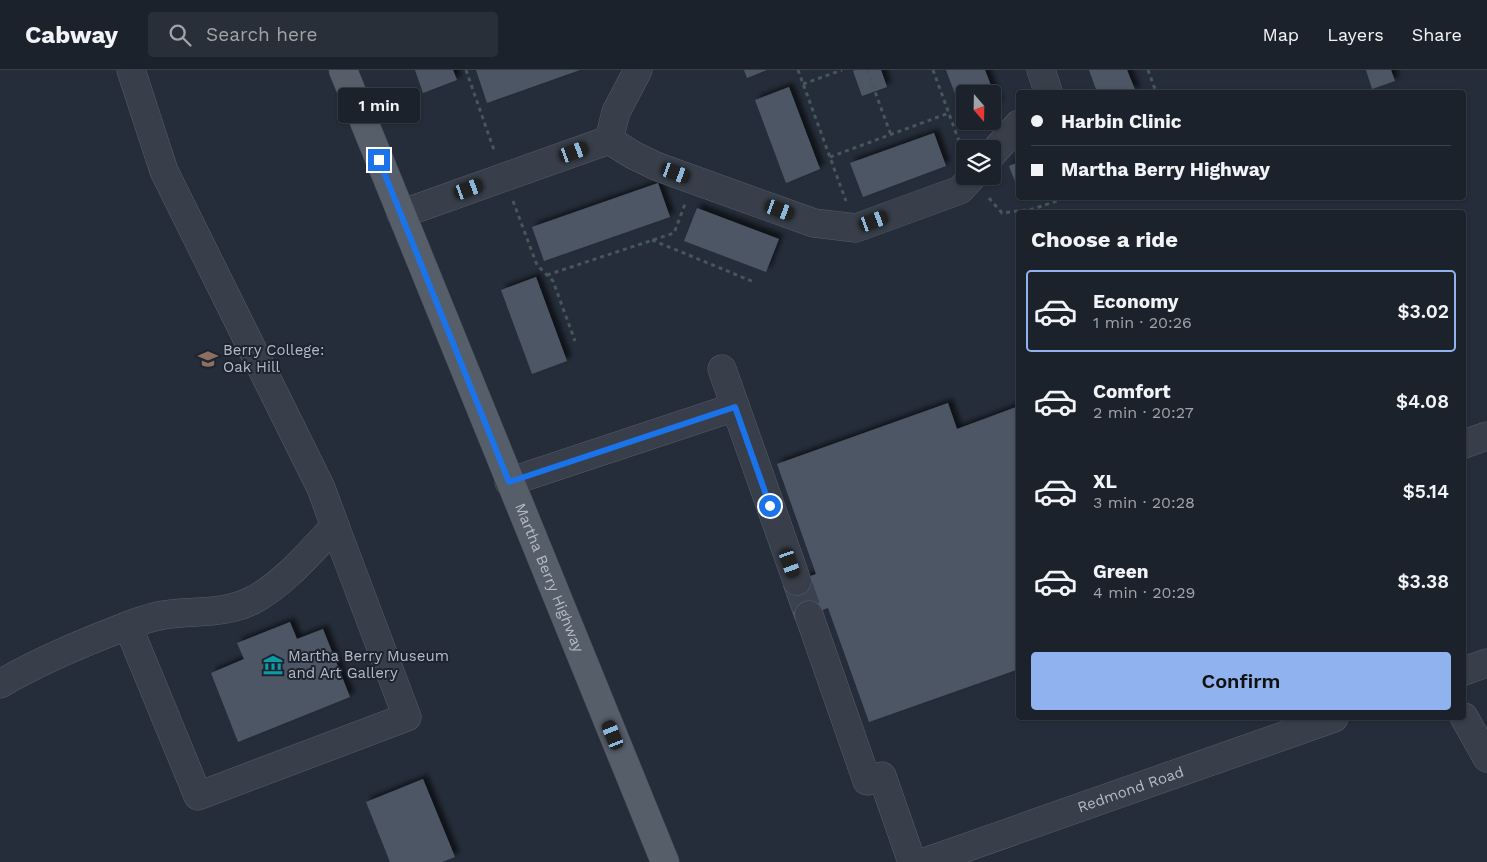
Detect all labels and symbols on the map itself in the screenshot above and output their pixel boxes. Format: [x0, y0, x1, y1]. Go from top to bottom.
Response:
north arrow [956, 85, 1001, 130]
callout: 1 min [338, 88, 420, 122]
car [557, 140, 590, 164]
route end [368, 149, 390, 171]
car [659, 161, 692, 185]
car [452, 177, 485, 201]
car [763, 198, 796, 222]
car [857, 209, 890, 233]
place label: Berry College: Oak Hill [223, 341, 324, 376]
school or university icon: Berry College: Oak Hill [197, 348, 219, 370]
route start [759, 495, 781, 517]
street label: Martha Berry Highway [511, 500, 588, 655]
car [778, 546, 801, 580]
place label: Martha Berry Museum and Art Gallery [288, 647, 449, 682]
museum icon: Martha Berry Museum and Art Gallery [262, 654, 284, 676]
car [600, 718, 625, 752]
street label: Redmond Road [1075, 763, 1186, 817]

